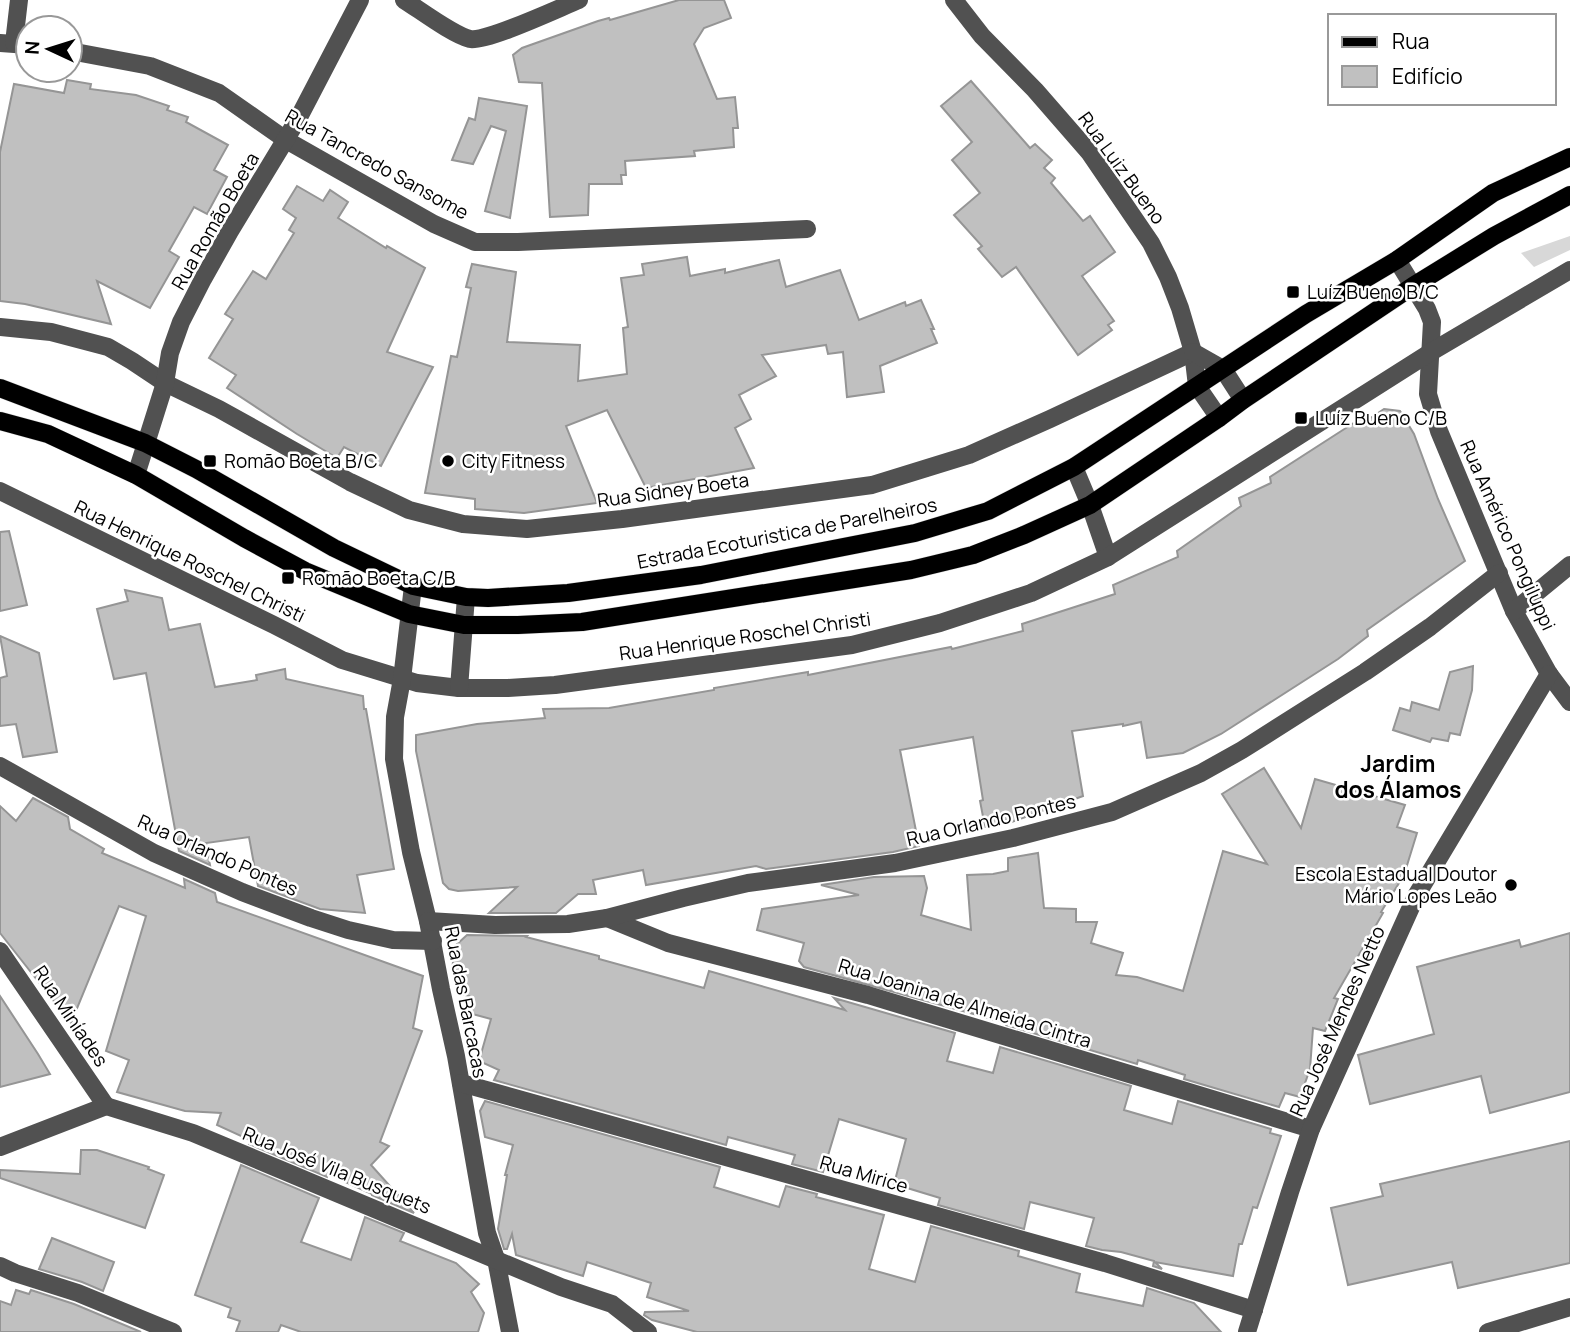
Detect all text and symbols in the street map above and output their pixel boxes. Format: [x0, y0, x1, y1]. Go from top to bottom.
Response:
north arrow [14, 14, 84, 84]
legend [1328, 14, 1556, 105]
text: Rua [1392, 27, 1429, 55]
text: N [19, 40, 45, 56]
text: Edifício [1392, 62, 1463, 90]
street label: Rua Tancredo Sansome [281, 103, 473, 225]
street label: Rua Luiz Bueno [1072, 107, 1172, 229]
street label: Rua Romão Boeta [165, 148, 265, 294]
place label: Luíz Bueno B/C [1307, 279, 1439, 305]
marker: Luíz Bueno B/C [1285, 284, 1301, 300]
place label: Luíz Bueno C/B [1315, 405, 1447, 431]
marker: Luíz Bueno C/B [1293, 410, 1309, 426]
street label: Rua Américo Pongiluppi [1454, 436, 1562, 634]
place label: Romão Boeta B/C [224, 448, 377, 474]
place label: City Fitness [462, 448, 565, 474]
marker: Romão Boeta B/C [202, 453, 218, 469]
marker: City Fitness [440, 453, 456, 469]
street label: Rua Sidney Boeta [595, 466, 751, 514]
street label: Estrada Ecoturistica de Parelheiros [635, 491, 939, 575]
street label: Rua Henrique Roschel Christi [70, 494, 310, 628]
place label: Romão Boeta C/B [302, 565, 456, 591]
marker: Romão Boeta C/B [280, 570, 296, 586]
street label: Rua Henrique Roschel Christi [617, 605, 873, 667]
district label: Jardim dos Álamos [1334, 747, 1462, 805]
street label: Rua Orlando Pontes [904, 788, 1078, 852]
street label: Rua Orlando Pontes [134, 808, 302, 902]
place label: Escola Estadual Doutor Mário Lopes Leão [1295, 861, 1497, 909]
marker: Escola Estadual Doutor Mário Lopes Leão [1503, 877, 1519, 893]
street label: Rua José Mendes Netto [1283, 922, 1391, 1120]
street label: Rua das Barcacas [439, 924, 493, 1080]
street label: Rua Joanina de Almeida Cintra [835, 952, 1095, 1054]
street label: Rua Miníades [28, 960, 114, 1072]
street label: Rua José Vila Busquets [239, 1120, 435, 1220]
street label: Rua Mirice [817, 1149, 911, 1199]

